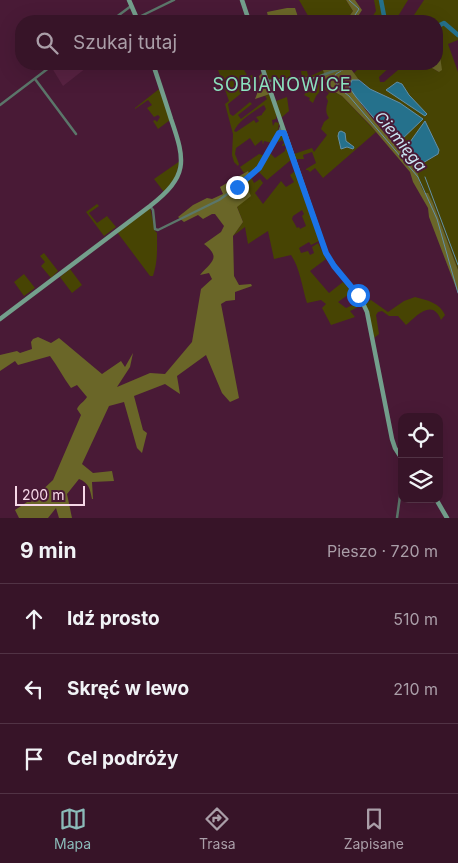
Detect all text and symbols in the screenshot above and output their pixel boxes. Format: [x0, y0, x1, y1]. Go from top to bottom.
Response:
search box [15, 15, 443, 70]
icon: search [33, 29, 61, 57]
text: Szukaj tutaj [73, 31, 177, 54]
district label: SOBIANOWICE [212, 74, 352, 95]
water label: Ciemięga [371, 107, 431, 175]
route end [226, 176, 249, 199]
route start [347, 284, 370, 307]
map controls [398, 413, 443, 503]
button: locate [398, 413, 443, 458]
button: layers [398, 458, 443, 503]
scale bar [15, 483, 85, 506]
text: 200 m [22, 486, 64, 503]
text: 9 min [20, 538, 77, 563]
text: Pieszo · 720 m [327, 541, 438, 561]
icon: ahead [20, 605, 48, 633]
text: Idź prosto [67, 607, 160, 630]
text: 510 m [393, 609, 438, 629]
icon: left [20, 675, 48, 703]
text: Skręć w lewo [67, 677, 189, 700]
text: 210 m [393, 679, 438, 699]
icon: arrive [20, 745, 48, 773]
text: Cel podróży [67, 747, 179, 770]
tab: Mapa [54, 805, 91, 852]
tab: Trasa [199, 805, 236, 852]
tab: Zapisane [344, 805, 404, 852]

